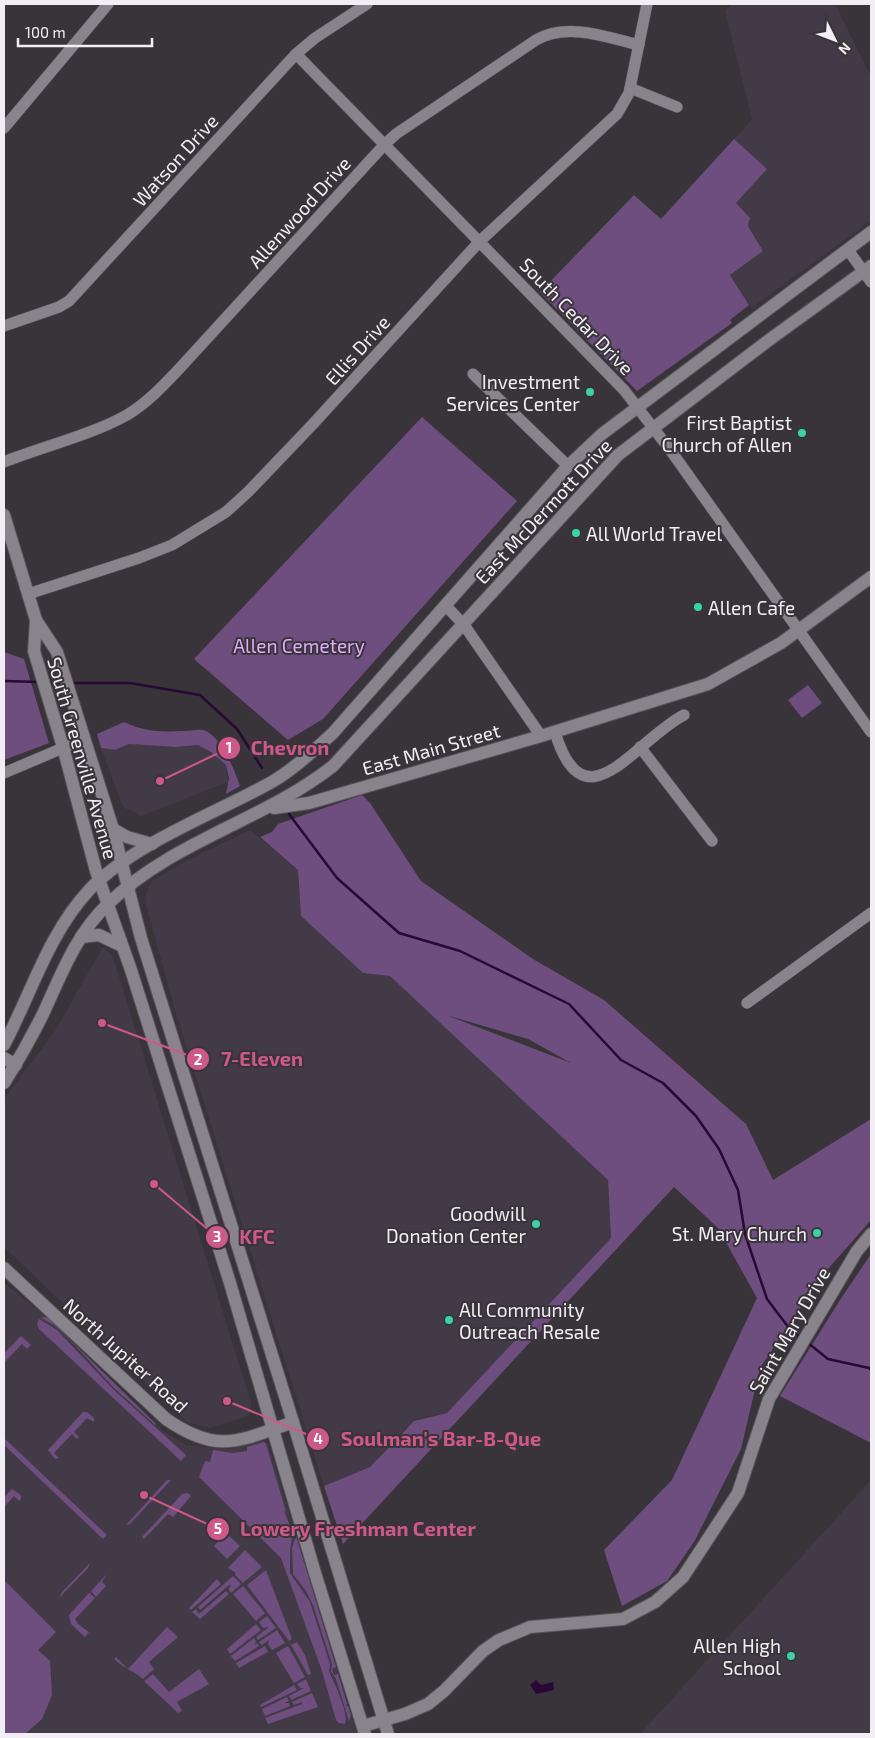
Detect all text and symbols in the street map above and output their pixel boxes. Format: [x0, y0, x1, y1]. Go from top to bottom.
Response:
scale bar [18, 15, 151, 47]
north arrow [810, 15, 860, 65]
text: 100 m [25, 23, 66, 41]
text: N [835, 40, 855, 58]
street label: Watson Drive [128, 109, 222, 211]
street label: Allenwood Drive [243, 152, 355, 272]
street label: South Cedar Drive [515, 253, 639, 379]
street label: Ellis Drive [320, 310, 394, 390]
place label: Investment Services Center [446, 370, 580, 415]
marker: Investment Services Center [584, 386, 596, 398]
place label: First Baptist Church of Allen [662, 411, 792, 456]
marker: First Baptist Church of Allen [796, 427, 808, 439]
street label: East McDermott Drive [470, 434, 616, 588]
place label: All World Travel [586, 522, 723, 545]
marker: All World Travel [570, 527, 582, 539]
place label: Allen Cafe [708, 596, 795, 619]
marker: Allen Cafe [692, 601, 704, 613]
park label: Allen Cemetery [233, 634, 365, 657]
street label: South Greenville Avenue [43, 654, 123, 862]
street label: East Main Street [360, 718, 502, 780]
callout: Chevron [216, 730, 340, 765]
text: Chevron [251, 735, 329, 759]
text: 1 [226, 738, 232, 756]
callout: 7-Eleven [186, 1042, 313, 1077]
text: 7-Eleven [221, 1046, 303, 1070]
text: 2 [194, 1050, 203, 1068]
place label: Goodwill Donation Center [386, 1202, 526, 1247]
marker: Goodwill Donation Center [530, 1218, 542, 1230]
callout: KFC [205, 1219, 285, 1254]
place label: St. Mary Church [672, 1222, 807, 1245]
text: KFC [239, 1224, 275, 1248]
text: 3 [213, 1227, 221, 1245]
marker: St. Mary Church [811, 1227, 823, 1239]
street label: Saint Mary Drive [744, 1263, 834, 1397]
street label: North Jupiter Road [59, 1293, 193, 1417]
place label: All Community Outreach Resale [459, 1298, 600, 1343]
marker: All Community Outreach Resale [443, 1314, 455, 1326]
callout: Soulman's Bar-B-Que [306, 1421, 551, 1456]
text: Soulman's Bar-B-Que [341, 1426, 541, 1451]
text: 4 [313, 1429, 323, 1447]
callout: Lowery Freshman Center [205, 1512, 487, 1547]
text: Lowery Freshman Center [240, 1516, 476, 1541]
text: 5 [214, 1519, 222, 1537]
place label: Allen High School [693, 1634, 781, 1679]
marker: Allen High School [785, 1650, 797, 1662]

